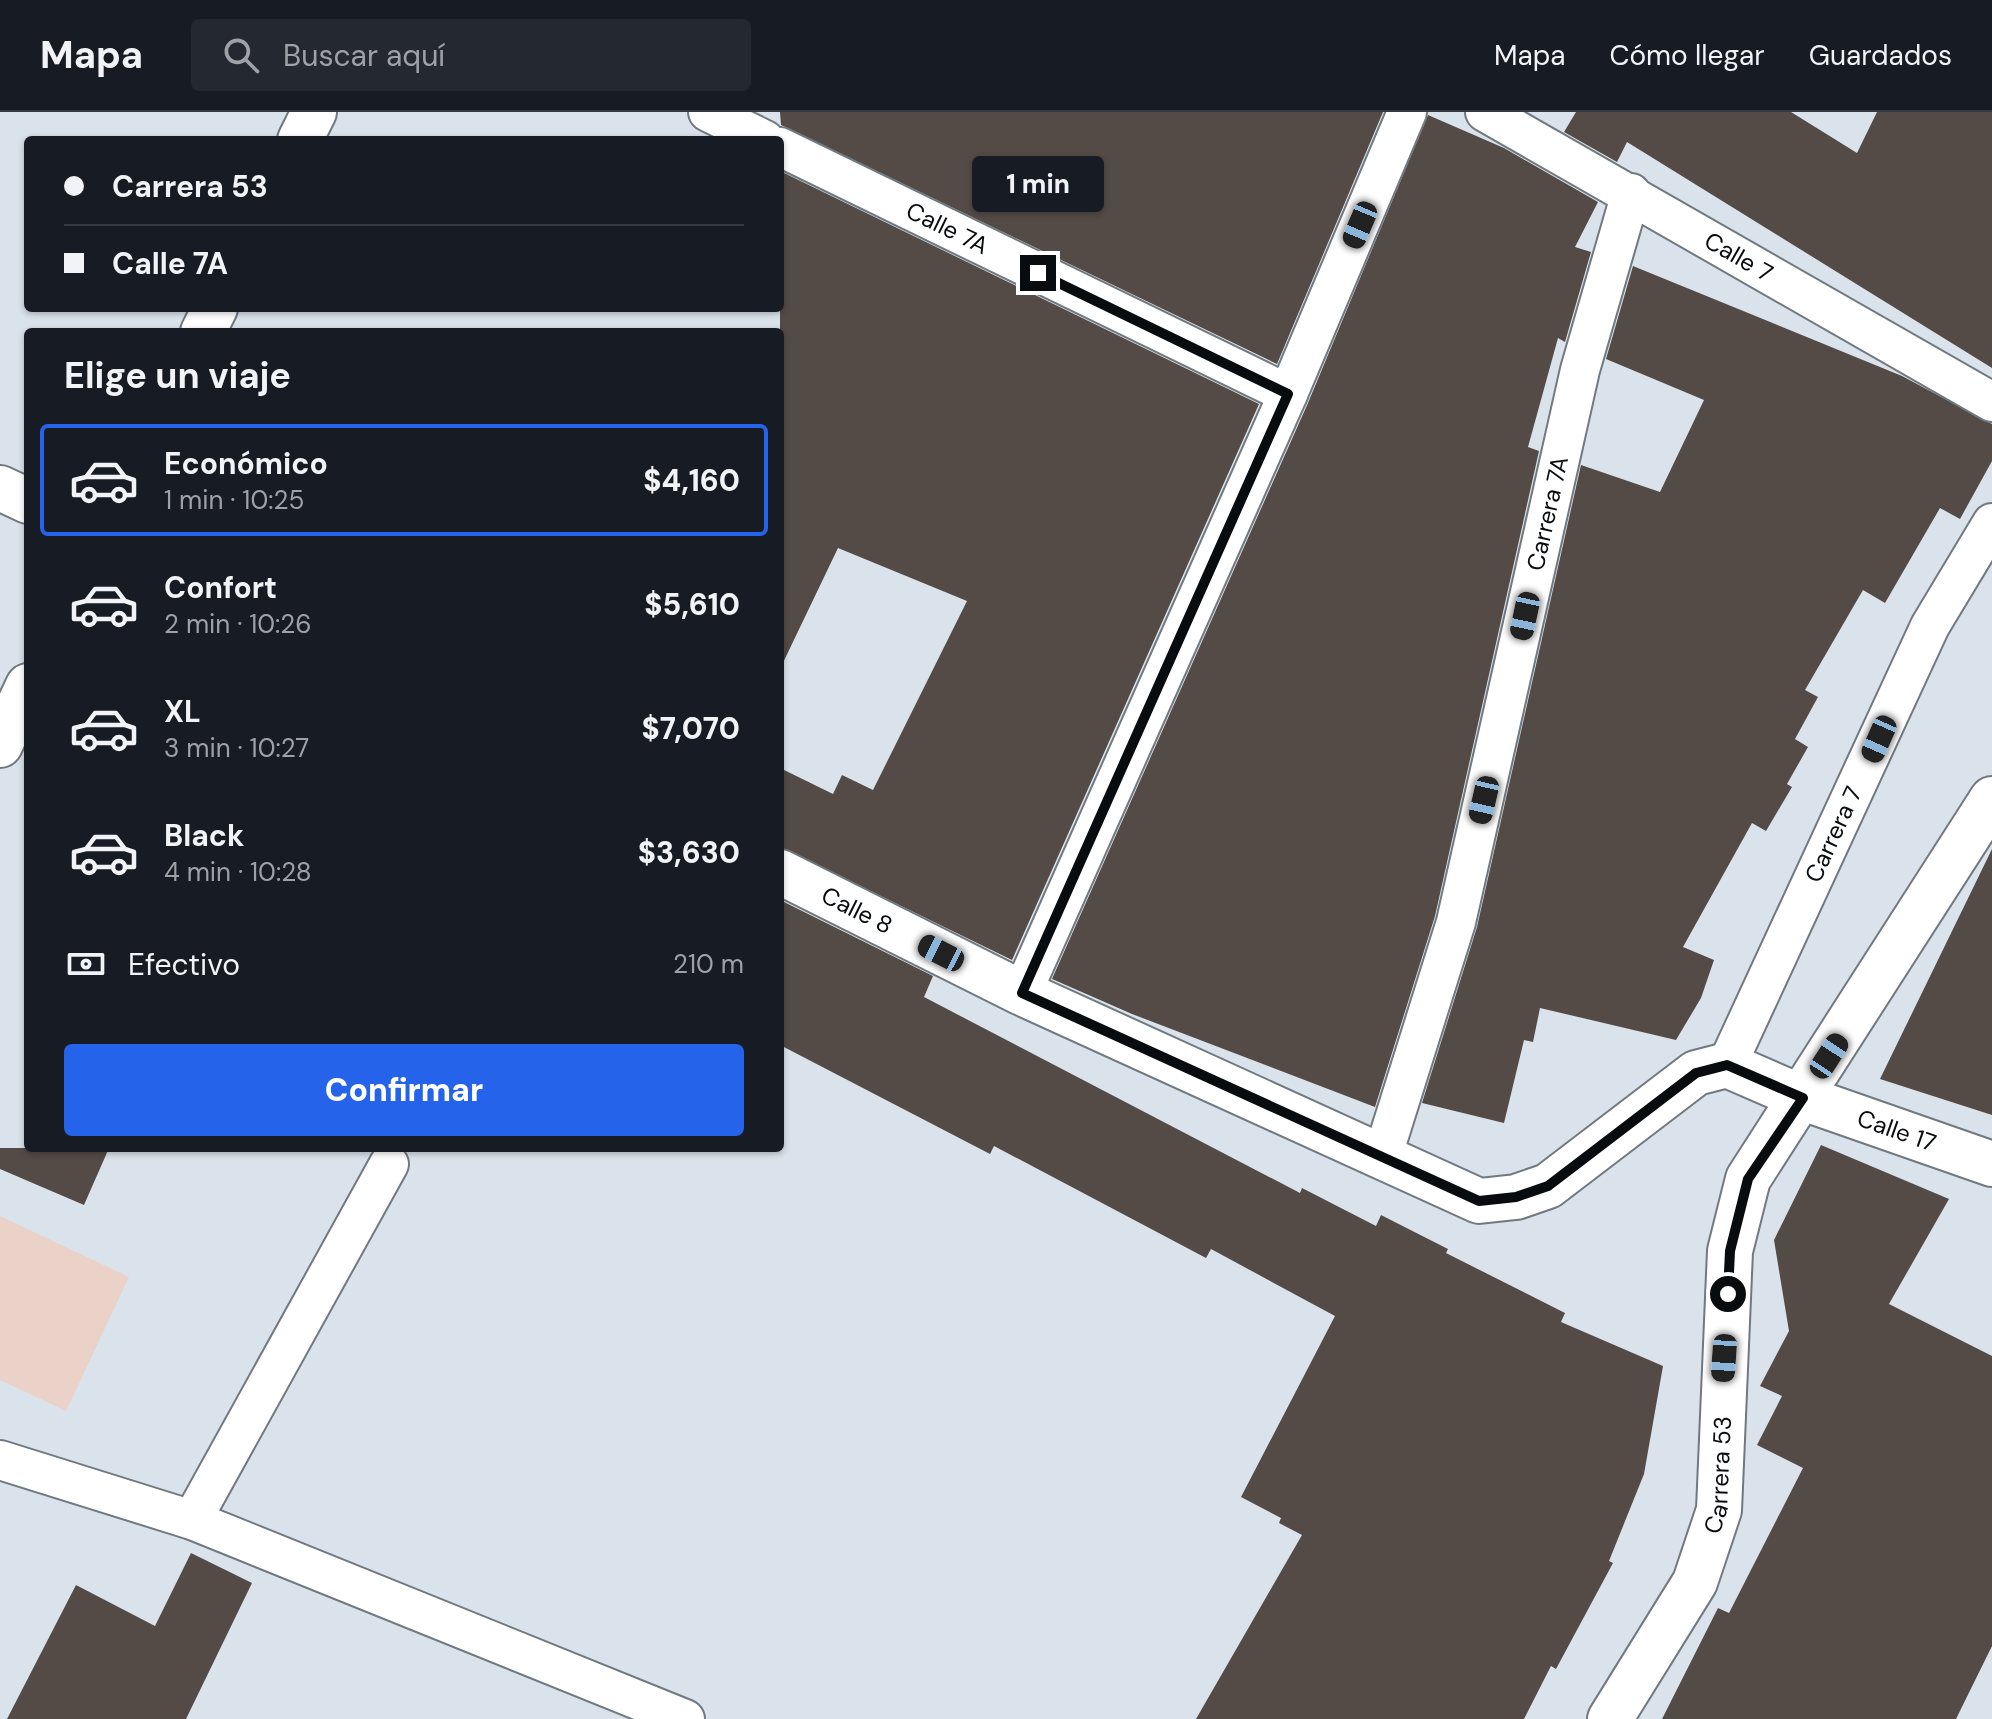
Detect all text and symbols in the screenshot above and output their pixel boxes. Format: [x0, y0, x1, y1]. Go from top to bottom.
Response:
search box [191, 19, 751, 91]
text: Mapa [40, 30, 143, 80]
icon: search [219, 33, 263, 77]
text: Buscar aquí [283, 36, 445, 75]
text: Mapa [1494, 37, 1565, 74]
text: Cómo llegar [1609, 37, 1765, 74]
text: Guardados [1809, 37, 1952, 74]
callout: 1 min [972, 157, 1104, 213]
text: Carrera 53 [112, 167, 268, 206]
text: 1 min [1006, 167, 1070, 201]
street label: Calle 7A [901, 195, 994, 261]
car [1340, 198, 1380, 252]
street label: Calle 7 [1699, 225, 1778, 288]
text: Calle 7A [112, 244, 228, 283]
route end [1020, 255, 1056, 291]
text: Elige un viaje [64, 352, 291, 399]
icon: car [68, 444, 140, 516]
text: Económico [164, 444, 328, 483]
street label: Carrera 7A [1519, 453, 1575, 574]
text: $4,160 [643, 461, 740, 500]
text: 1 min · 10:25 [164, 483, 304, 517]
icon: car [68, 568, 140, 640]
text: Confort [164, 568, 277, 607]
text: $5,610 [644, 585, 740, 624]
car [1508, 590, 1542, 642]
text: 2 min · 10:26 [164, 607, 312, 641]
icon: car [68, 692, 140, 764]
text: XL [164, 692, 201, 731]
text: $7,070 [641, 709, 740, 748]
car [1858, 712, 1900, 766]
text: 3 min · 10:27 [164, 731, 309, 765]
car [1467, 774, 1501, 826]
street label: Carrera 7 [1798, 781, 1869, 887]
icon: car [68, 816, 140, 888]
text: Black [164, 816, 244, 855]
text: $3,630 [638, 833, 740, 872]
text: 4 min · 10:28 [164, 855, 312, 889]
street label: Calle 8 [816, 879, 898, 941]
car [914, 931, 968, 975]
icon: cash [64, 942, 108, 986]
text: Efectivo [128, 945, 240, 984]
text: 210 m [673, 947, 744, 981]
car [1806, 1029, 1852, 1083]
button: Confirmar [64, 1044, 744, 1136]
street label: Calle 17 [1853, 1102, 1940, 1158]
route start [1710, 1276, 1746, 1312]
car [1710, 1333, 1738, 1383]
street label: Carrera 53 [1696, 1415, 1738, 1538]

